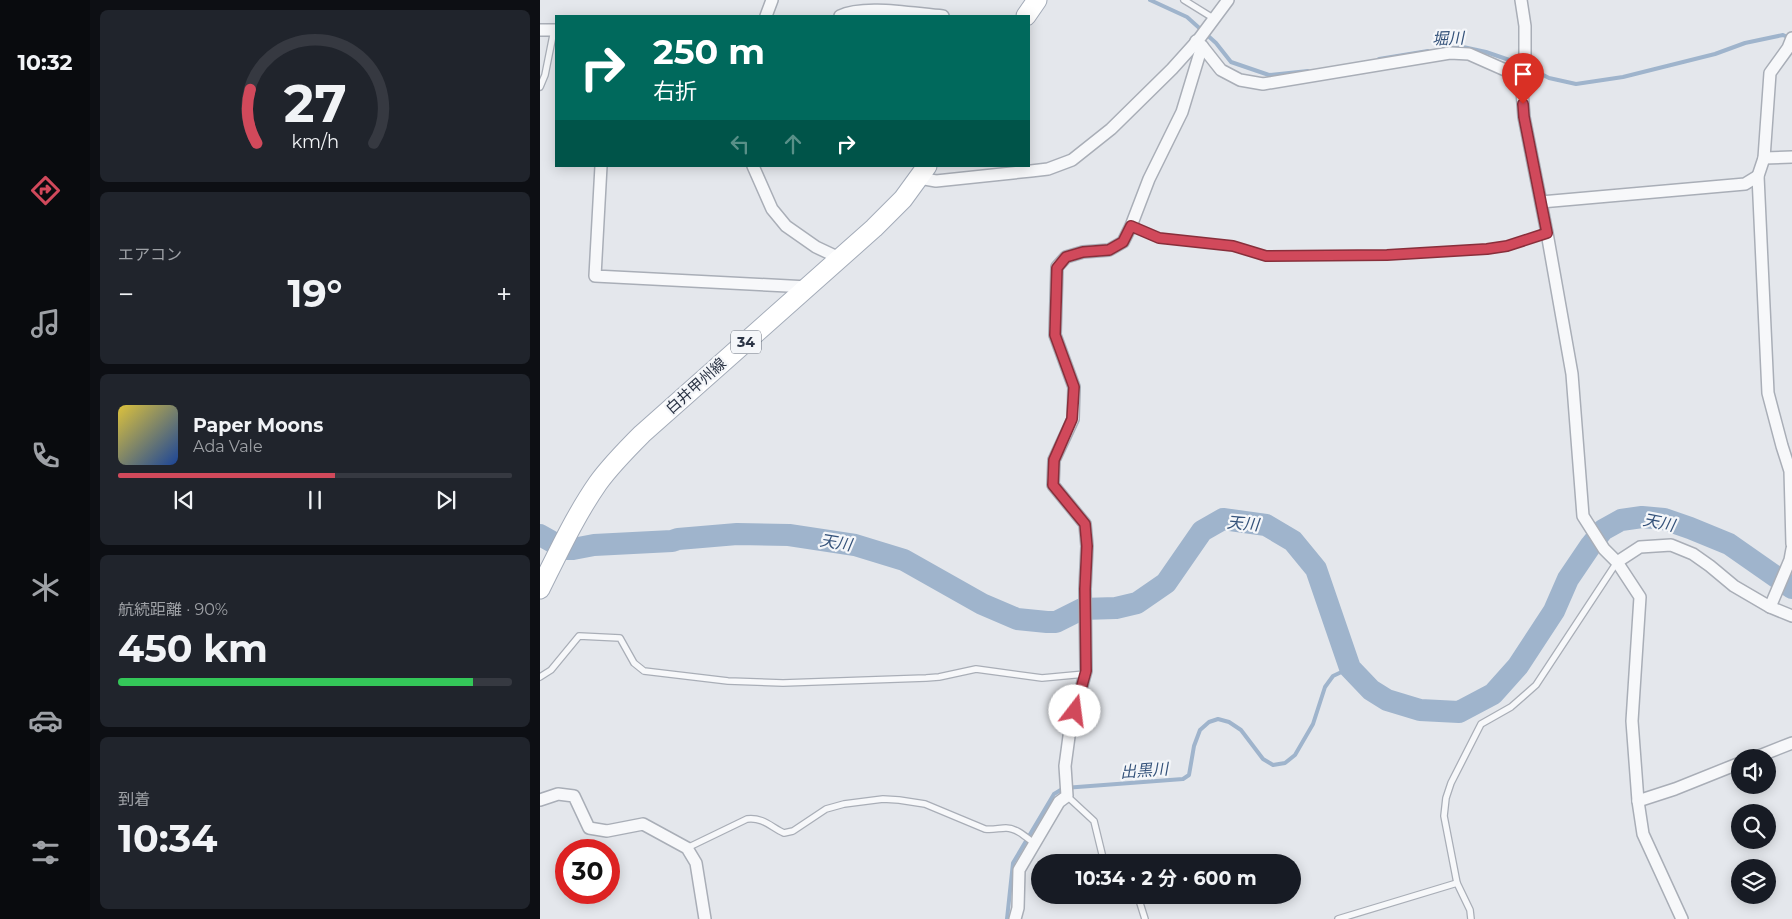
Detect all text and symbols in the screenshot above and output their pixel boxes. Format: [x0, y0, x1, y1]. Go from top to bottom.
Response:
water label: 堀川 [1432, 28, 1466, 49]
text: 250 m [653, 30, 765, 73]
icon: right [570, 35, 635, 100]
text: 10:32 [17, 49, 73, 76]
pin [1502, 53, 1544, 104]
icon: arrive [1509, 60, 1537, 88]
text: 27 [284, 72, 346, 135]
text: 右折 [653, 78, 697, 105]
icon: left [726, 130, 754, 158]
icon: ahead [779, 130, 807, 158]
icon: right [832, 130, 860, 158]
text: km/h [291, 131, 339, 152]
icon: directions [28, 173, 63, 208]
text: エアコン [118, 245, 182, 264]
text: 19° [288, 270, 343, 317]
text: − [118, 277, 134, 311]
text: + [496, 277, 512, 311]
icon: music [28, 306, 63, 341]
road number: 34 [731, 331, 761, 354]
street label: 白井甲州線 [661, 353, 730, 418]
text: Paper Moons [193, 414, 323, 437]
text: Ada Vale [193, 437, 263, 456]
icon: phone [28, 438, 63, 473]
icon: previous [170, 486, 198, 514]
icon: pause [301, 486, 329, 514]
icon: next [432, 486, 460, 514]
water label: 天川 [1641, 510, 1678, 535]
water label: 天川 [1226, 513, 1262, 535]
water label: 天川 [819, 531, 855, 555]
icon: climate [28, 570, 63, 605]
text: 航続距離 · 90% [118, 600, 228, 619]
text: 450 km [118, 625, 268, 672]
position arrow [1048, 684, 1100, 736]
icon: car [28, 703, 63, 738]
map controls [1731, 749, 1776, 904]
button: sound [1731, 749, 1776, 794]
water label: 出黒川 [1119, 759, 1171, 782]
text: 到着 [118, 790, 150, 809]
button: search [1731, 804, 1776, 849]
text: 10:34 [118, 815, 217, 862]
icon: filters [28, 835, 63, 870]
speed limit sign: 30 [555, 839, 620, 904]
button: layers [1731, 859, 1776, 904]
text: 10:34 · 2 分 · 600 m [1075, 867, 1257, 890]

